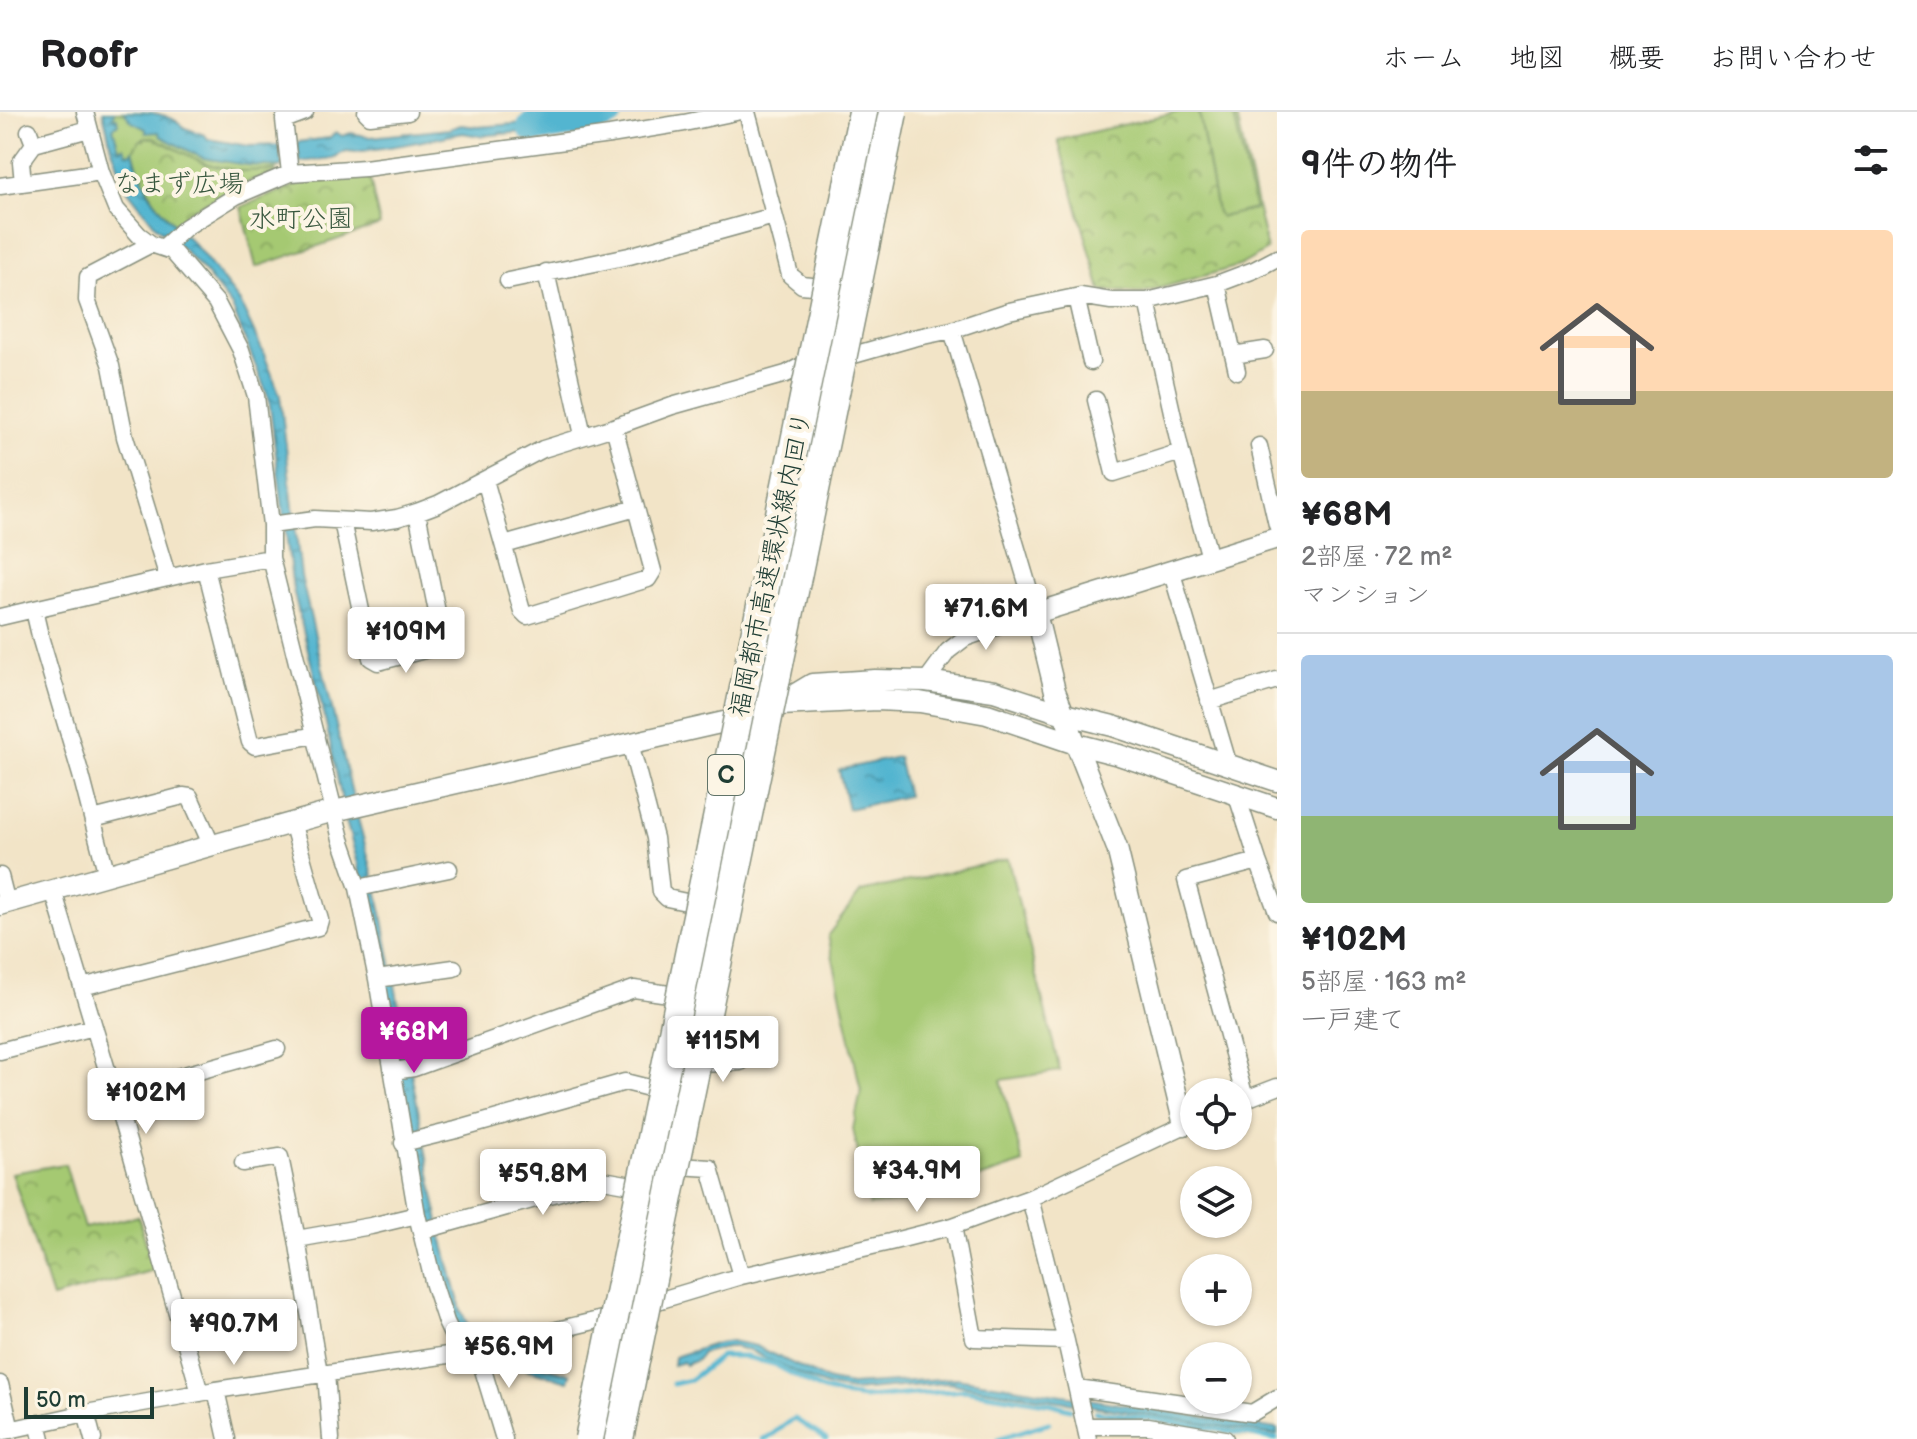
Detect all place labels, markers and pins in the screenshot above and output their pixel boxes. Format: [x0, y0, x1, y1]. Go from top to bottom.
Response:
pin: ¥71.6M [921, 584, 1051, 652]
pin: ¥109M [350, 607, 462, 675]
pin: ¥68M [367, 1007, 461, 1075]
pin: ¥115M [667, 1016, 779, 1084]
pin: ¥102M [90, 1068, 202, 1136]
pin: ¥34.9M [852, 1146, 982, 1214]
pin: ¥59.8M [478, 1149, 608, 1217]
pin: ¥90.7M [169, 1299, 299, 1367]
pin: ¥56.9M [444, 1322, 574, 1390]

